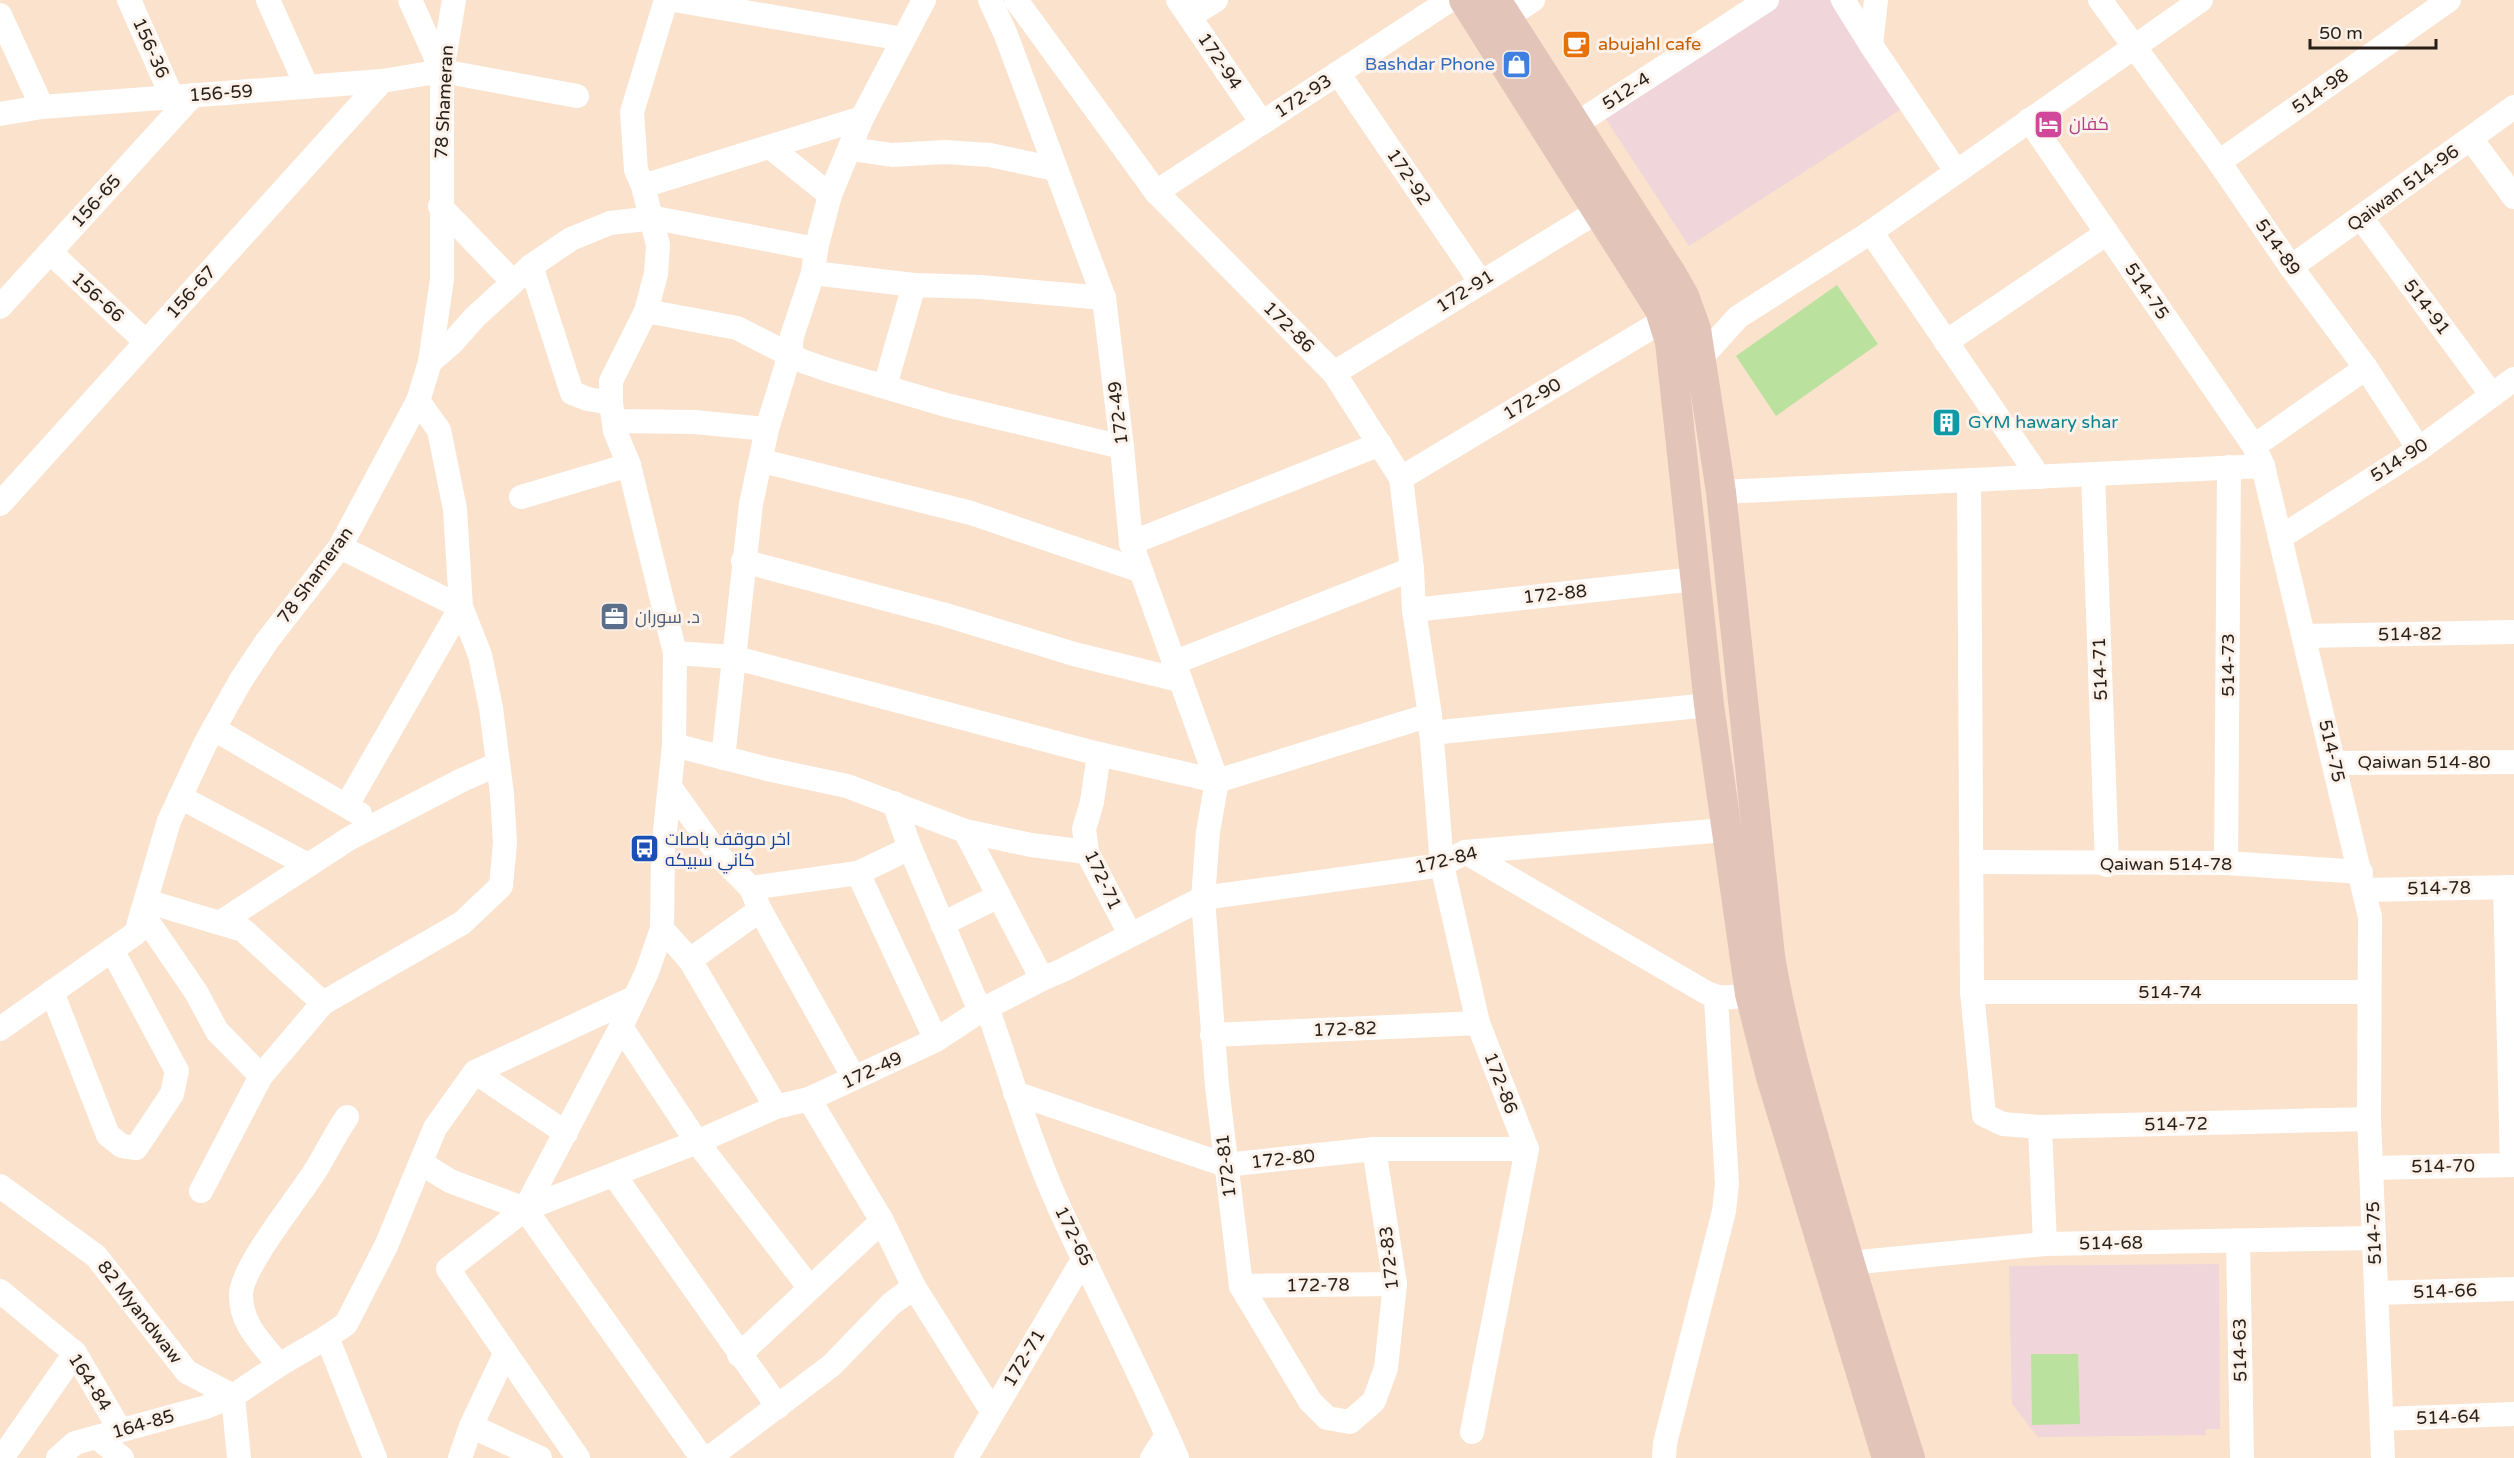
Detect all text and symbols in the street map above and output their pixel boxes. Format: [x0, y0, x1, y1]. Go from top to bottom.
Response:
scale bar [2310, 12, 2436, 50]
street label: 156-36 [128, 14, 174, 82]
text: 50 m [2319, 22, 2363, 44]
street label: 172-94 [1193, 28, 1247, 94]
cafe icon: abujahl cafe [1561, 28, 1593, 60]
place label: abujahl cafe [1598, 33, 1701, 55]
street label: 78 Shameran [430, 45, 458, 159]
shop icon: Bashdar Phone [1500, 48, 1532, 80]
place label: Bashdar Phone [1365, 53, 1495, 75]
street label: 514-98 [2287, 64, 2353, 118]
street label: 512-4 [1598, 67, 1654, 115]
street label: 172-93 [1270, 69, 1336, 123]
street label: 156-59 [188, 80, 254, 106]
hotel icon: كفان [2032, 108, 2064, 140]
place label: كفان [2069, 113, 2109, 135]
street label: Qaiwan 514-96 [2343, 140, 2463, 236]
street label: 172-92 [1382, 144, 1436, 210]
street label: 156-65 [66, 170, 126, 232]
street label: 514-89 [2251, 214, 2305, 280]
street label: 514-75 [2120, 258, 2174, 324]
street label: 156-67 [161, 261, 221, 323]
street label: 172-91 [1432, 265, 1498, 317]
street label: 156-66 [67, 267, 129, 327]
street label: 514-91 [2399, 275, 2455, 339]
street label: 172-86 [1259, 297, 1319, 357]
street label: 172-90 [1499, 373, 1565, 425]
street label: 172-49 [1103, 380, 1133, 446]
building icon: GYM hawary shar [1931, 406, 1963, 438]
place label: GYM hawary shar [1968, 411, 2118, 433]
street label: 514-90 [2366, 433, 2432, 487]
street label: 78 Shameran [273, 522, 357, 628]
street label: 172-88 [1522, 580, 1588, 608]
office icon: د. سوران [598, 601, 630, 633]
place label: د. سوران [635, 606, 700, 628]
street label: 514-82 [2378, 622, 2442, 646]
street label: 514-73 [2217, 633, 2239, 697]
street label: 514-71 [2088, 637, 2112, 701]
street label: 514-75 [2314, 717, 2350, 785]
street label: Qaiwan 514-80 [2358, 751, 2490, 773]
place label: اخر موقف باصات كاني سبيكه [665, 828, 791, 874]
bus stop icon: اخر موقف باصات كاني سبيكه [628, 833, 660, 865]
street label: 172-84 [1412, 842, 1480, 878]
street label: 172-71 [1080, 847, 1126, 913]
street label: Qaiwan 514-78 [2100, 853, 2232, 875]
street label: 514-78 [2407, 876, 2471, 900]
street label: 514-74 [2138, 981, 2202, 1003]
street label: 172-82 [1313, 1017, 1377, 1041]
street label: 172-49 [838, 1046, 906, 1094]
street label: 172-86 [1479, 1049, 1523, 1117]
street label: 514-72 [2144, 1112, 2208, 1136]
street label: 172-81 [1211, 1133, 1241, 1199]
street label: 172-80 [1250, 1145, 1316, 1173]
street label: 514-70 [2411, 1154, 2475, 1178]
street label: 514-75 [2362, 1201, 2386, 1265]
street label: 172-65 [1050, 1202, 1098, 1270]
street label: 172-83 [1375, 1225, 1403, 1291]
street label: 514-68 [2079, 1231, 2143, 1255]
street label: 82 Myandwaw [93, 1256, 187, 1368]
street label: 172-78 [1286, 1273, 1350, 1297]
street label: 514-66 [2413, 1279, 2477, 1303]
street label: 514-63 [2228, 1318, 2252, 1382]
street label: 172-71 [998, 1325, 1050, 1391]
street label: 164-84 [64, 1349, 116, 1415]
street label: 164-85 [109, 1405, 177, 1443]
street label: 514-64 [2416, 1405, 2480, 1429]

